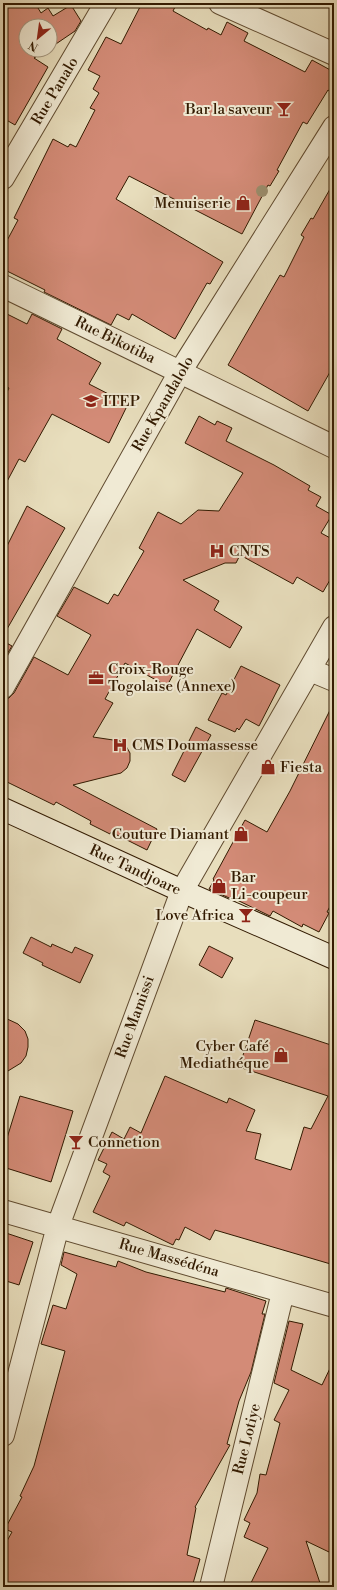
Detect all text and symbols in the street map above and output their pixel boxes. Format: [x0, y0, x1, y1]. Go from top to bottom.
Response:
north arrow [18, 18, 58, 58]
text: N [26, 37, 41, 54]
street label: Rue Panalo [27, 54, 83, 128]
place label: Bar la saveur [184, 100, 273, 119]
bar icon: Bar la saveur [275, 100, 293, 118]
place label: Menuiserie [154, 194, 231, 213]
shop icon: Menuiserie [234, 194, 252, 212]
street label: Rue Bikotiba [72, 312, 159, 368]
street label: Rue Kpandalolo [128, 353, 198, 455]
school or university icon: ITEP [82, 392, 100, 410]
place label: ITEP [103, 392, 140, 411]
hospital icon: CNTS [208, 542, 226, 560]
place label: CNTS [229, 542, 270, 561]
place label: Croix-Rouge Togolaise (Annexe) [108, 660, 236, 696]
office icon: Croix-Rouge Togolaise (Annexe) [87, 669, 105, 687]
hospital icon: CMS Doumassesse [111, 736, 129, 754]
place label: CMS Doumassesse [132, 736, 258, 755]
shop icon: Fiesta [259, 758, 277, 776]
place label: Fiesta [280, 758, 322, 777]
place label: Couture Diamant [112, 825, 230, 844]
shop icon: Couture Diamant [232, 825, 250, 843]
street label: Rue Tandjoare [86, 840, 184, 900]
place label: Bar Li-coupeur [230, 868, 308, 904]
shop icon: Bar Li-coupeur [210, 877, 228, 895]
place label: Love Africa [155, 906, 234, 925]
bar icon: Love Africa [237, 906, 255, 924]
street label: Rue Mamissi [111, 973, 159, 1061]
place label: Cyber Café Mediathéque [180, 1037, 269, 1073]
shop icon: Cyber Café Mediathéque [272, 1046, 290, 1064]
bar icon: Connetion [67, 1133, 85, 1151]
place label: Connetion [88, 1133, 160, 1152]
street label: Rue Massédéna [117, 1235, 222, 1282]
street label: Rue Lotiye [229, 1401, 265, 1477]

